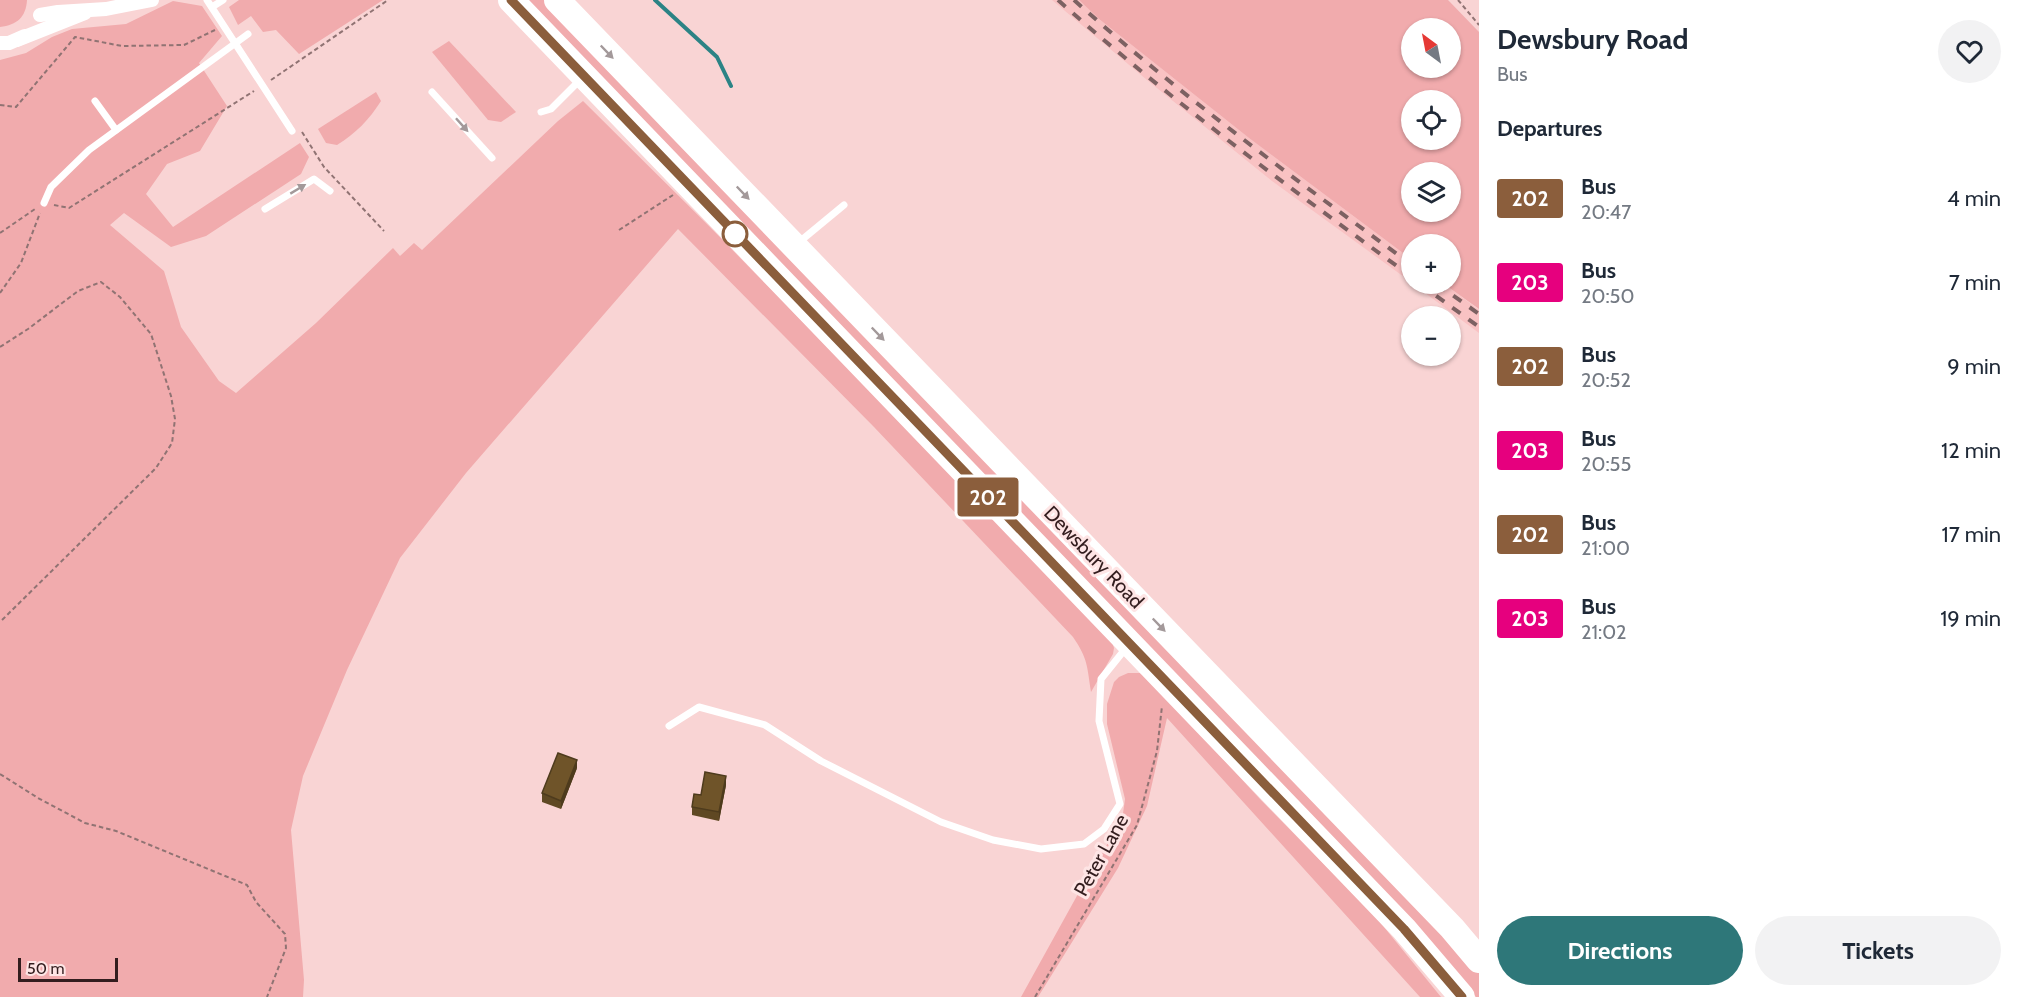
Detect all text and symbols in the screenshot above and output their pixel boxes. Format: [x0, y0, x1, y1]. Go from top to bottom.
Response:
north arrow [1401, 18, 1461, 78]
map controls [1401, 18, 1461, 366]
button: heart [1938, 20, 2001, 83]
text: Dewsbury Road [1497, 22, 1689, 56]
one-way arrow [600, 45, 614, 59]
text: Bus [1497, 62, 1528, 86]
button: locate [1401, 90, 1461, 150]
text: Departures [1497, 115, 1602, 142]
one-way arrow [455, 117, 468, 132]
button: layers [1401, 162, 1461, 222]
text: Bus [1581, 173, 1616, 200]
one-way arrow [290, 183, 306, 194]
text: 4 min [1947, 185, 2001, 212]
one-way arrow [735, 186, 749, 200]
text: 202 [1511, 186, 1549, 211]
text: 20:47 [1581, 200, 1631, 224]
unlabelled marker [722, 221, 748, 247]
button: + [1401, 234, 1461, 294]
text: Bus [1581, 257, 1616, 284]
text: 7 min [1949, 269, 2001, 296]
text: 203 [1511, 270, 1549, 295]
text: 20:50 [1581, 284, 1634, 308]
button: − [1401, 306, 1461, 366]
one-way arrow [870, 326, 884, 340]
text: Bus [1581, 341, 1616, 368]
text: 9 min [1947, 353, 2001, 380]
text: 202 [1511, 354, 1549, 379]
text: 20:52 [1581, 368, 1631, 392]
text: Bus [1581, 425, 1616, 452]
text: 12 min [1941, 437, 2001, 464]
text: 203 [1511, 438, 1549, 463]
text: 20:55 [1581, 452, 1631, 476]
line badge: 202 [954, 478, 1022, 516]
text: 202 [969, 485, 1007, 510]
street label: Dewsbury Road [1039, 501, 1149, 613]
text: Bus [1581, 509, 1616, 536]
text: 17 min [1942, 521, 2001, 548]
text: 202 [1511, 522, 1549, 547]
text: 21:00 [1581, 536, 1630, 560]
text: Bus [1581, 593, 1616, 620]
text: 19 min [1940, 605, 2001, 632]
text: 203 [1511, 606, 1549, 631]
one-way arrow [1152, 617, 1166, 632]
text: 21:02 [1581, 620, 1627, 644]
street label: Peter Lane [1069, 810, 1133, 900]
button: Directions [1497, 916, 1743, 985]
button: Tickets [1755, 916, 2001, 985]
scale bar [18, 955, 118, 982]
text: 50 m [27, 959, 64, 978]

